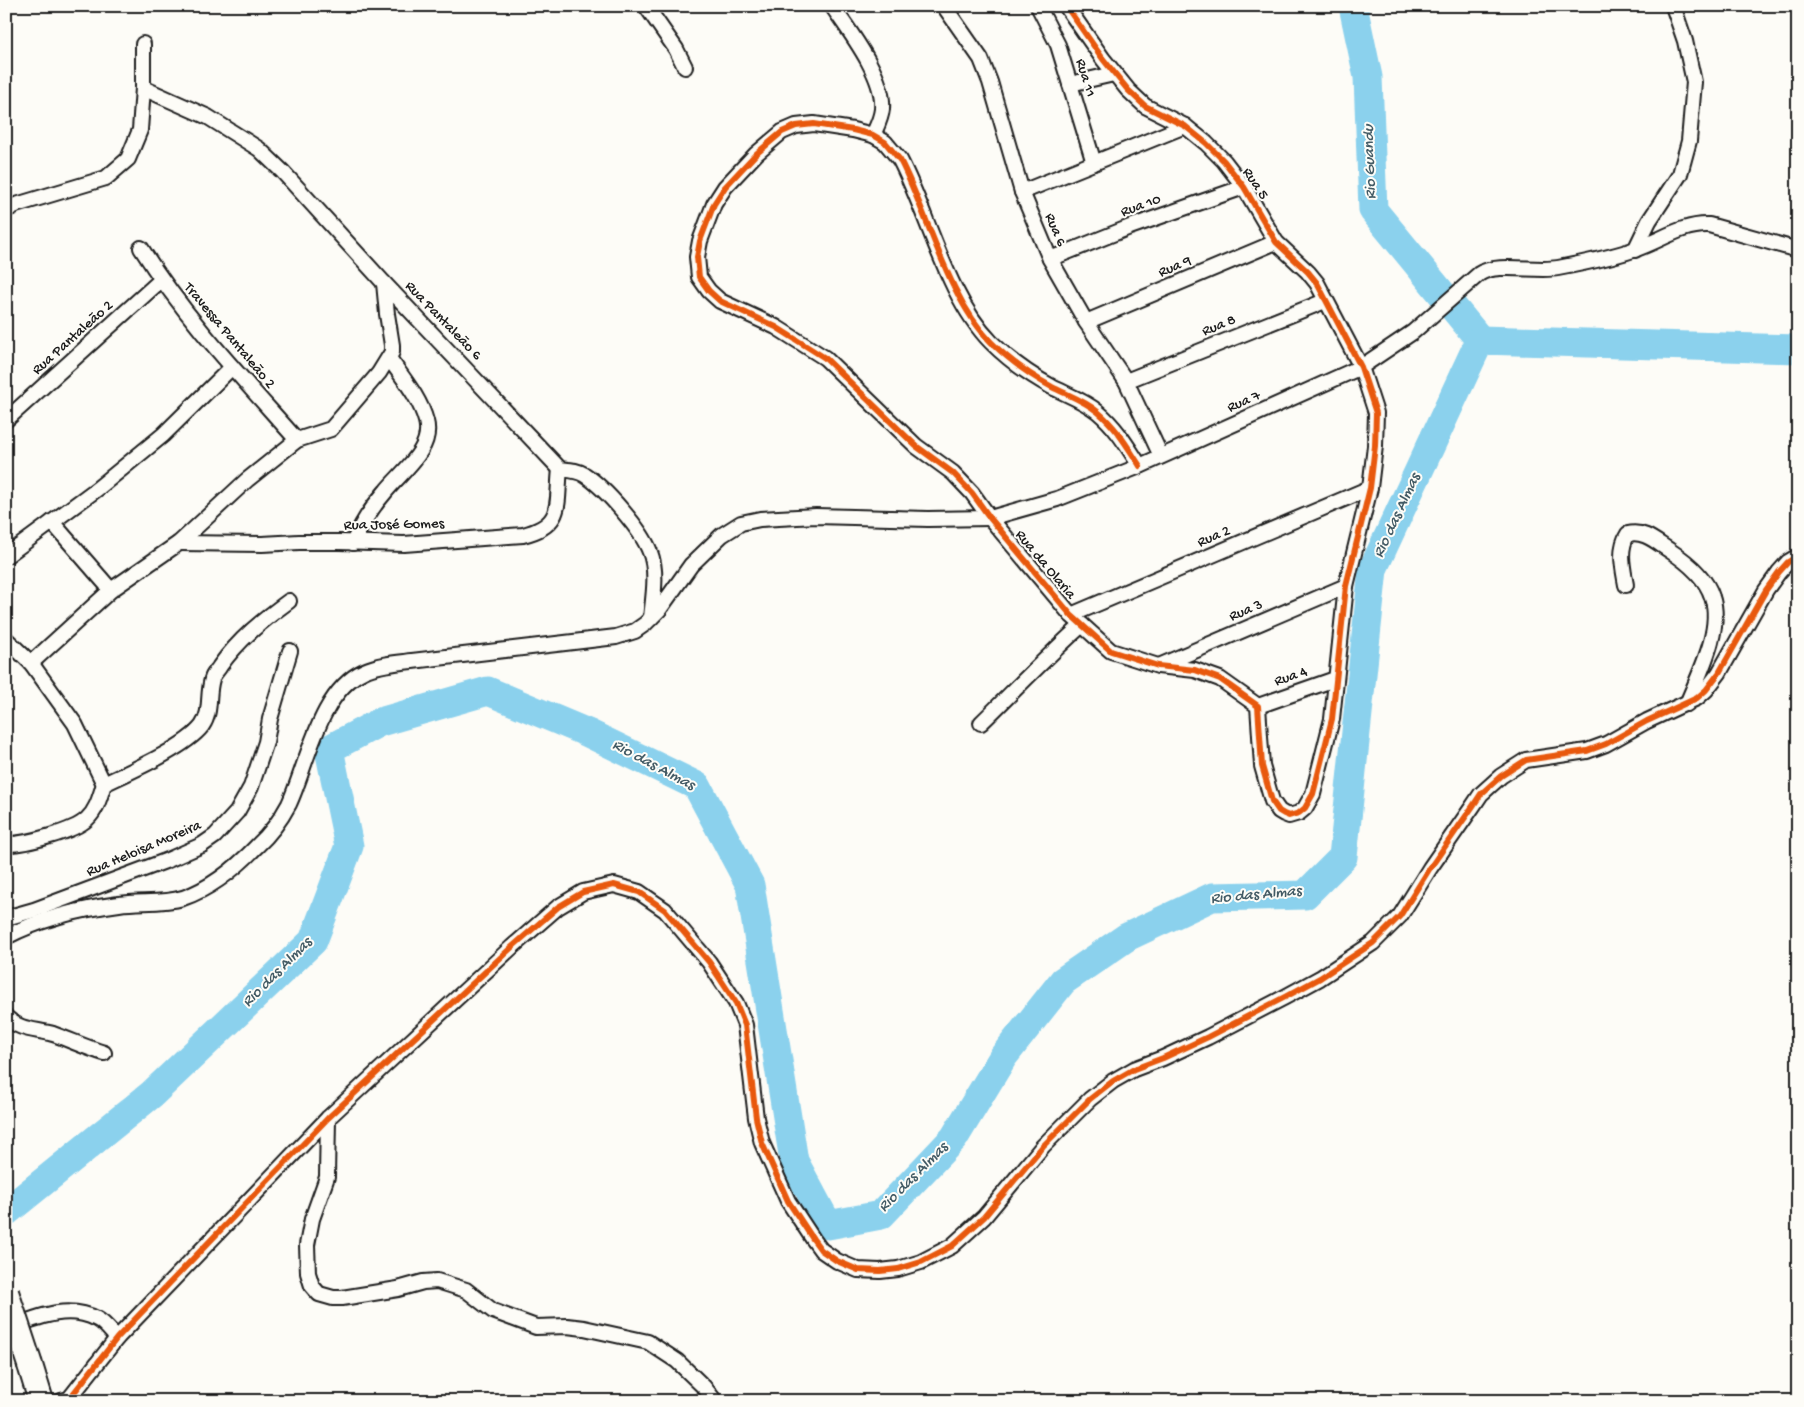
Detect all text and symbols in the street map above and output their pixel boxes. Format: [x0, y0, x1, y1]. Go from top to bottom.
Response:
street label: Rua 11 [1071, 57, 1099, 99]
water label: Rio Guandu [1360, 123, 1382, 200]
street label: Rua 5 [1238, 165, 1272, 203]
street label: Rua 10 [1118, 190, 1164, 222]
street label: Rua 6 [1040, 211, 1070, 250]
street label: Rua 9 [1156, 252, 1195, 282]
street label: Rua Pantaleão 6 [401, 278, 486, 365]
street label: Travessa Pantaleão 2 [179, 279, 279, 393]
street label: Rua Pantaleão 2 [29, 297, 117, 379]
street label: Rua 8 [1199, 311, 1239, 341]
street label: Rua 7 [1225, 386, 1265, 417]
water label: Rio das Almas [1370, 469, 1427, 561]
street label: Rua José Gomes [344, 515, 445, 535]
street label: Rua 2 [1195, 522, 1233, 552]
street label: Rua da Olaria [1011, 527, 1080, 604]
street label: Rua 3 [1227, 596, 1266, 626]
street label: Rua 4 [1272, 663, 1310, 691]
water label: Rio das Almas [608, 736, 699, 797]
street label: Rua Heloisa Moreira [84, 816, 205, 881]
water label: Rio das Almas [1210, 882, 1304, 909]
water label: Rio das Almas [239, 933, 318, 1012]
water label: Rio das Almas [875, 1138, 954, 1217]

